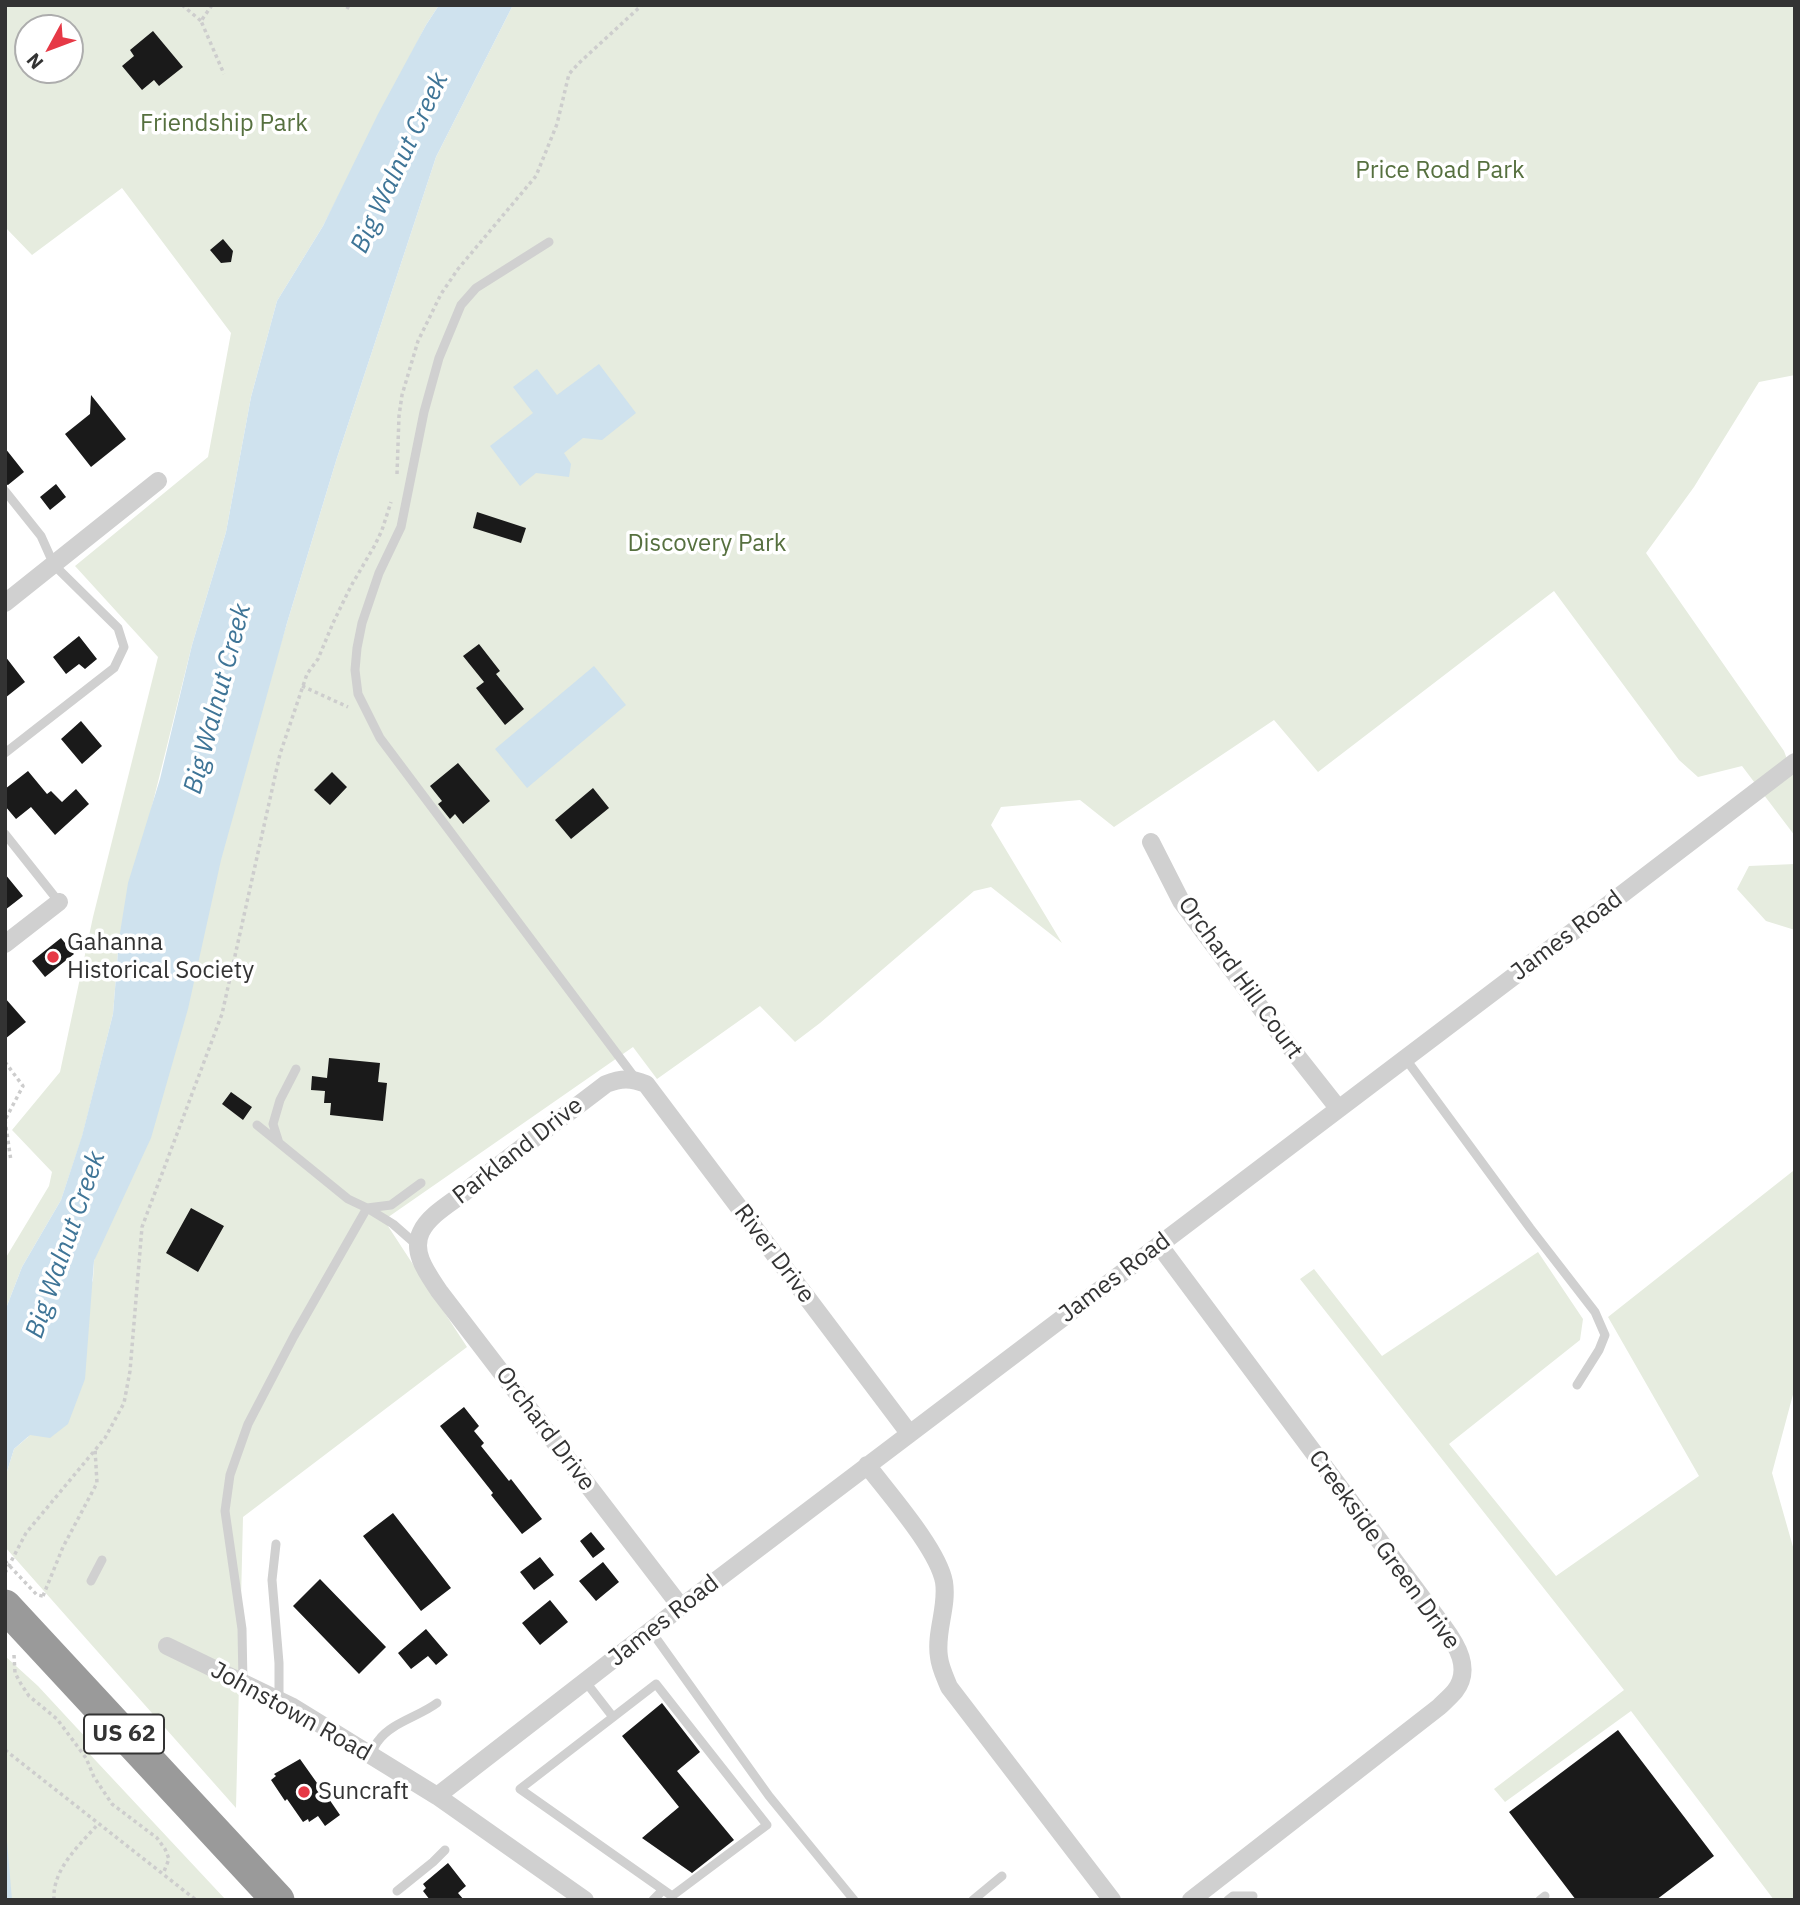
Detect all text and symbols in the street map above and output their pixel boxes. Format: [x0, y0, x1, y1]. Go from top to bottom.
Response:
north arrow [14, 14, 84, 84]
text: N [21, 48, 48, 75]
water label: Big Walnut Creek [345, 68, 455, 258]
park label: Friendship Park [140, 110, 308, 138]
park label: Price Road Park [1355, 157, 1525, 185]
park label: Discovery Park [627, 530, 787, 558]
water label: Big Walnut Creek [178, 601, 258, 797]
street label: James Road [1506, 885, 1628, 987]
street label: Orchard Hill Court [1172, 891, 1308, 1065]
place label: Gahanna Historical Society [67, 929, 254, 985]
marker: Gahanna Historical Society [45, 949, 61, 965]
street label: Parkland Drive [447, 1091, 589, 1211]
water label: Big Walnut Creek [19, 1148, 113, 1342]
street label: River Drive [727, 1199, 821, 1309]
street label: James Road [1054, 1227, 1176, 1329]
street label: Orchard Drive [489, 1361, 601, 1497]
street label: Creekside Green Drive [1302, 1445, 1466, 1655]
street label: James Road [603, 1569, 725, 1673]
street label: Johnstown Road [206, 1656, 376, 1768]
road number: US 62 [84, 1714, 164, 1754]
place label: Suncraft [318, 1778, 409, 1806]
marker: Suncraft [296, 1784, 312, 1800]

